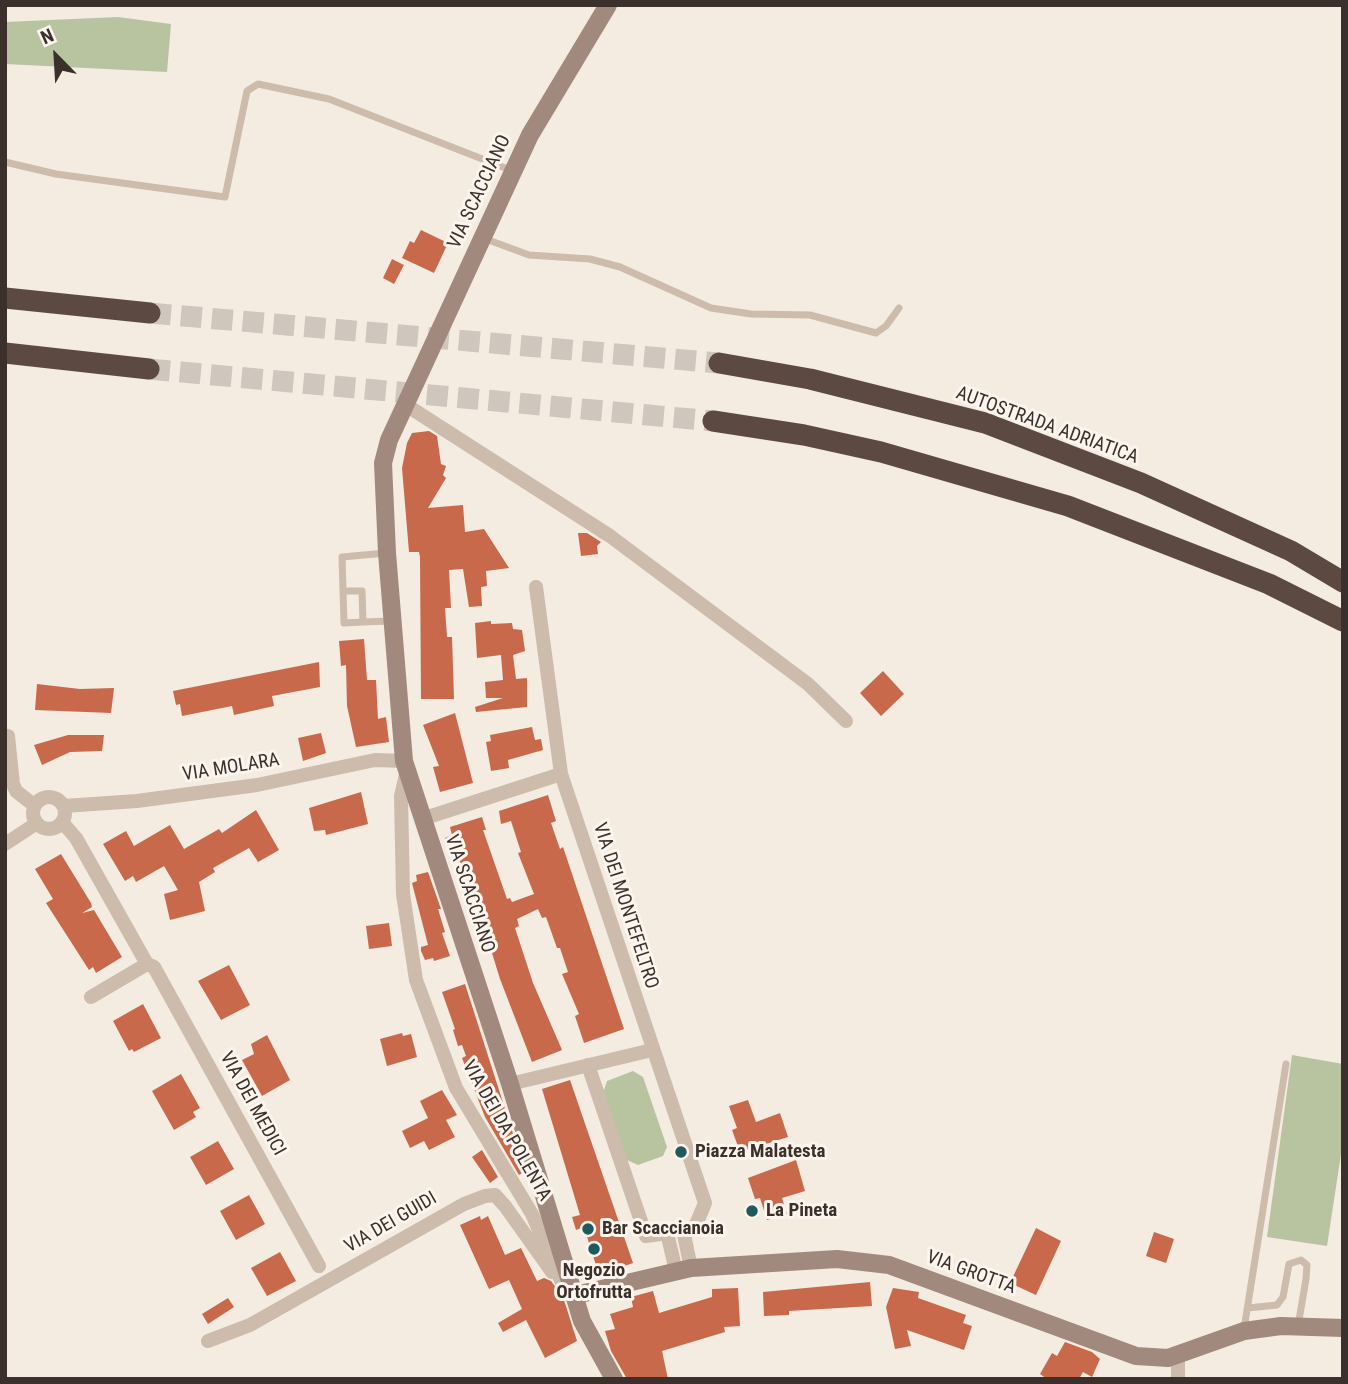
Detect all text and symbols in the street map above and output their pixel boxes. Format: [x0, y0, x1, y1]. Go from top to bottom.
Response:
north arrow [21, 21, 91, 91]
text: N [37, 23, 57, 49]
street label: VIA SCACCIANO [444, 131, 516, 253]
street label: AUTOSTRADA ADRIATICA [953, 382, 1141, 470]
street label: VIA MOLARA [181, 749, 281, 787]
street label: VIA DEI MONTEFELTRO [587, 820, 663, 992]
street label: VIA SCACCIANO [439, 832, 499, 956]
street label: VIA DEI MEDICI [214, 1048, 290, 1160]
street label: VIA DEI DA POLENTA [457, 1057, 555, 1205]
place label: Piazza Malatesta [695, 1141, 825, 1163]
marker: Piazza Malatesta [673, 1144, 689, 1160]
street label: VIA DEI GUIDI [341, 1187, 441, 1259]
place label: La Pineta [766, 1200, 837, 1222]
marker: La Pineta [744, 1203, 760, 1219]
place label: Bar Scaccianoia [602, 1218, 724, 1240]
marker: Bar Scaccianoia [580, 1221, 596, 1237]
marker: Negozio Ortofrutta [586, 1241, 602, 1257]
street label: VIA GROTTA [923, 1246, 1019, 1300]
place label: Negozio Ortofrutta [556, 1260, 632, 1304]

